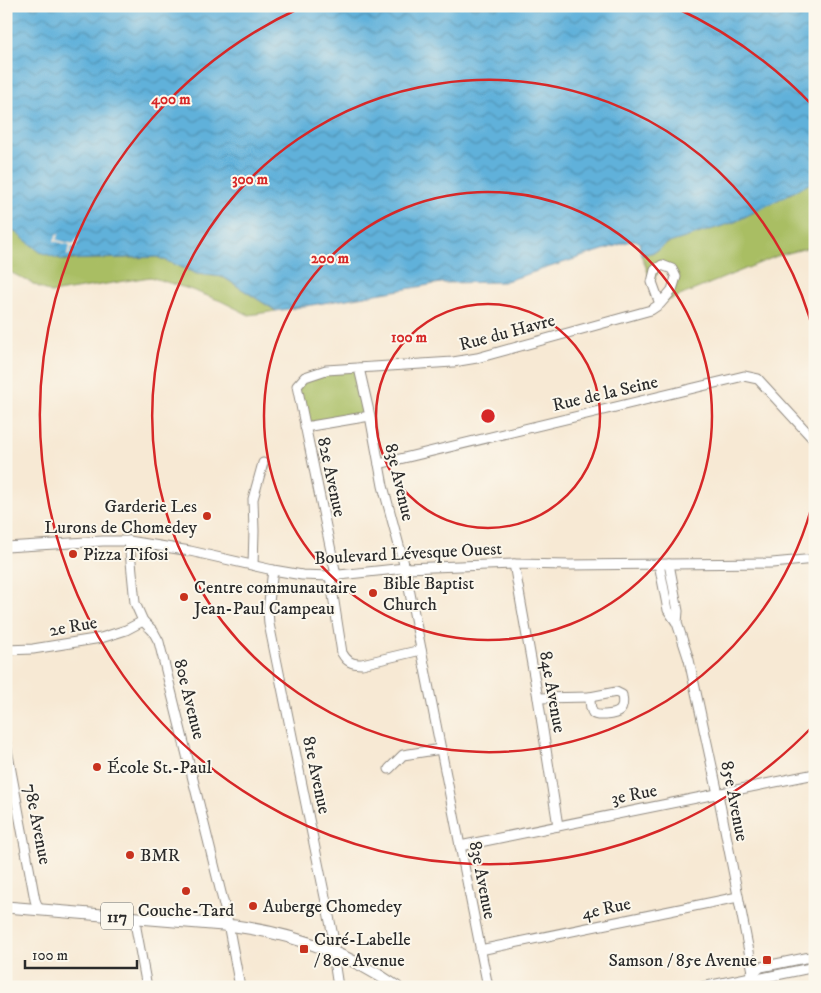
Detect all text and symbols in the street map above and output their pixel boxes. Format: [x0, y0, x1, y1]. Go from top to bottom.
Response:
text: 400 m [150, 90, 191, 109]
text: 300 m [232, 170, 269, 189]
text: 200 m [311, 249, 350, 268]
street label: Rue du Havre [457, 310, 558, 356]
text: 100 m [391, 328, 428, 347]
street label: Rue de la Seine [550, 371, 660, 417]
centre of rings [479, 407, 497, 425]
street label: 82e Avenue [312, 435, 350, 519]
street label: 83e Avenue [379, 441, 419, 523]
place label: Garderie Les Lurons de Chomedey [44, 496, 197, 539]
marker: Garderie Les Lurons de Chomedey [201, 510, 213, 522]
street label: Boulevard Lévesque Ouest [314, 538, 503, 570]
place label: Pizza Tifosi [83, 544, 168, 566]
marker: Pizza Tifosi [67, 548, 79, 560]
place label: Bible Baptist Church [383, 573, 474, 616]
place label: Centre communautaire Jean-Paul Campeau [192, 577, 357, 620]
marker: Bible Baptist Church [367, 587, 379, 599]
marker: Centre communautaire Jean-Paul Campeau [178, 591, 190, 603]
street label: 2e Rue [47, 612, 99, 642]
street label: 84e Avenue [534, 650, 570, 735]
street label: 80e Avenue [168, 657, 210, 742]
street label: 81e Avenue [297, 734, 335, 816]
place label: École St.-Paul [107, 757, 212, 779]
street label: 85e Avenue [715, 759, 753, 843]
marker: École St.-Paul [91, 761, 103, 773]
street label: 3e Rue [609, 780, 659, 810]
street label: 78e Avenue [18, 782, 56, 866]
street label: 83e Avenue [464, 839, 500, 921]
place label: BMR [140, 845, 180, 867]
marker: BMR [124, 849, 136, 861]
marker: Couche-Tard [180, 885, 192, 897]
street label: 4e Rue [580, 893, 633, 925]
place label: Auberge Chomedey [263, 896, 402, 918]
place label: Couche-Tard [138, 900, 234, 922]
marker: Auberge Chomedey [247, 900, 259, 912]
road number: 117 [101, 902, 133, 929]
place label: Curé-Labelle / 80e Avenue [314, 929, 411, 972]
scale bar [25, 938, 138, 970]
marker: Curé-Labelle / 80e Avenue [298, 943, 310, 955]
text: 100 m [32, 946, 68, 965]
place label: Samson / 85e Avenue [608, 950, 757, 972]
marker: Samson / 85e Avenue [761, 954, 773, 966]

